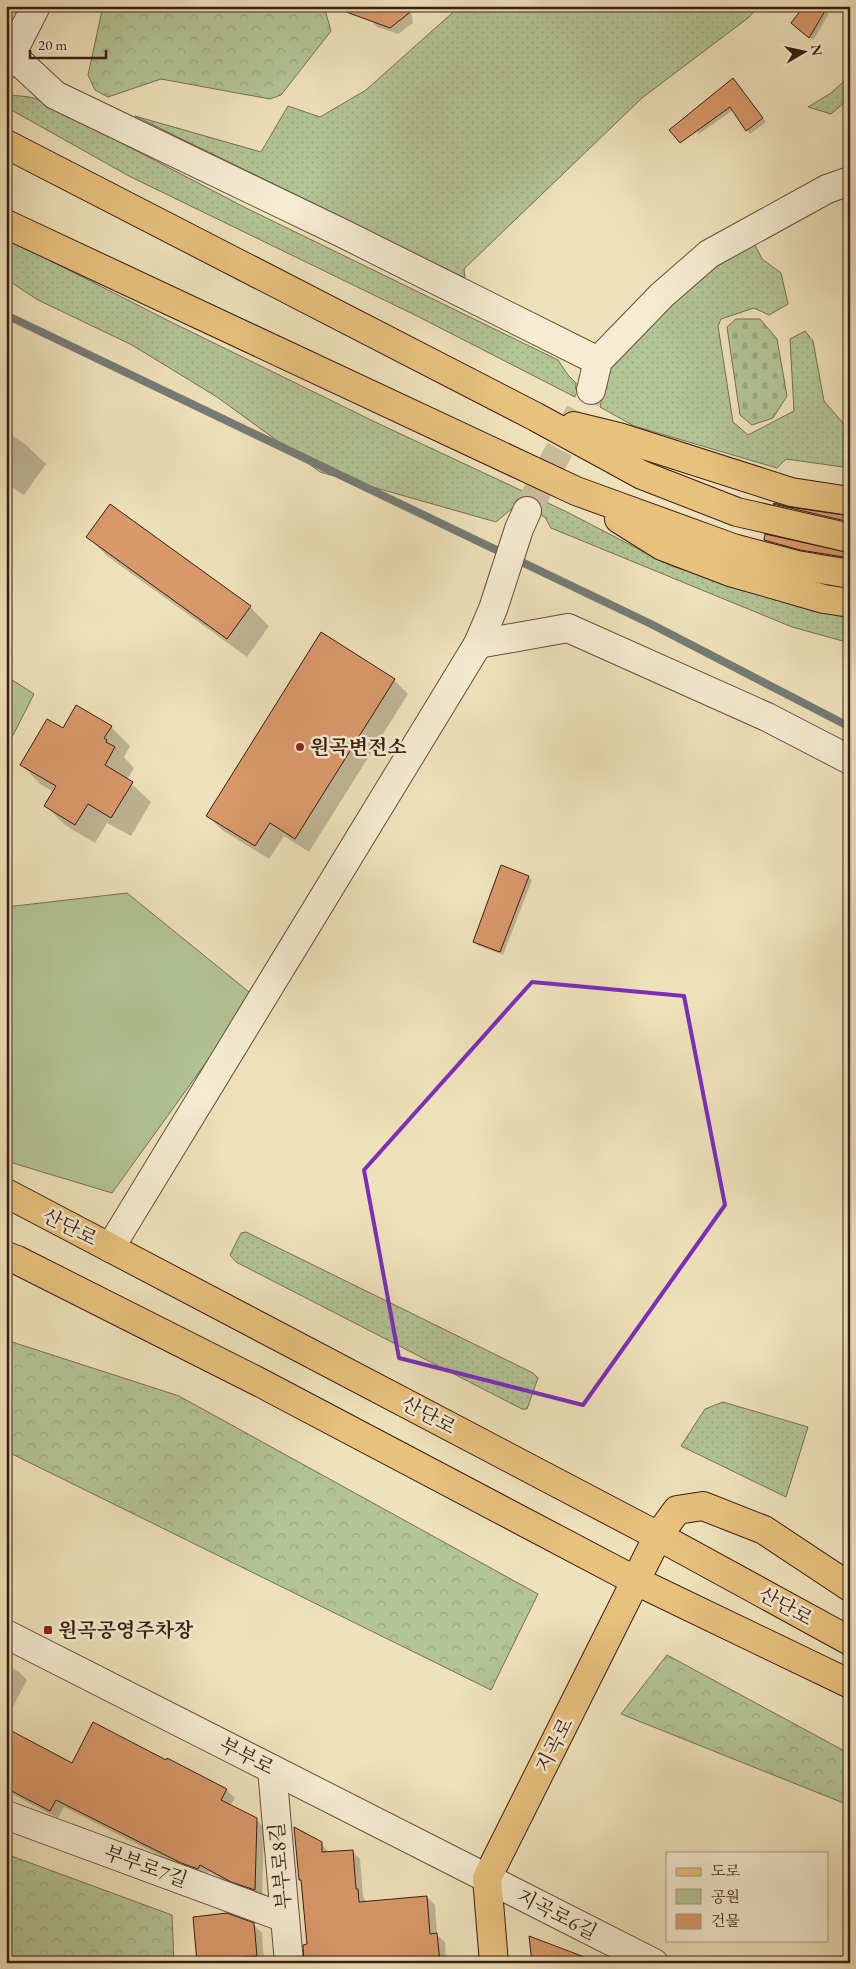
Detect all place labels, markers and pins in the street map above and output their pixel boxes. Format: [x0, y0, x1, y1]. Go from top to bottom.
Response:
place label: 원곡변전소 [310, 734, 407, 760]
marker: 원곡변전소 [294, 741, 306, 753]
place label: 원곡공영주차장 [58, 1617, 194, 1643]
marker: 원곡공영주차장 [42, 1624, 54, 1636]

